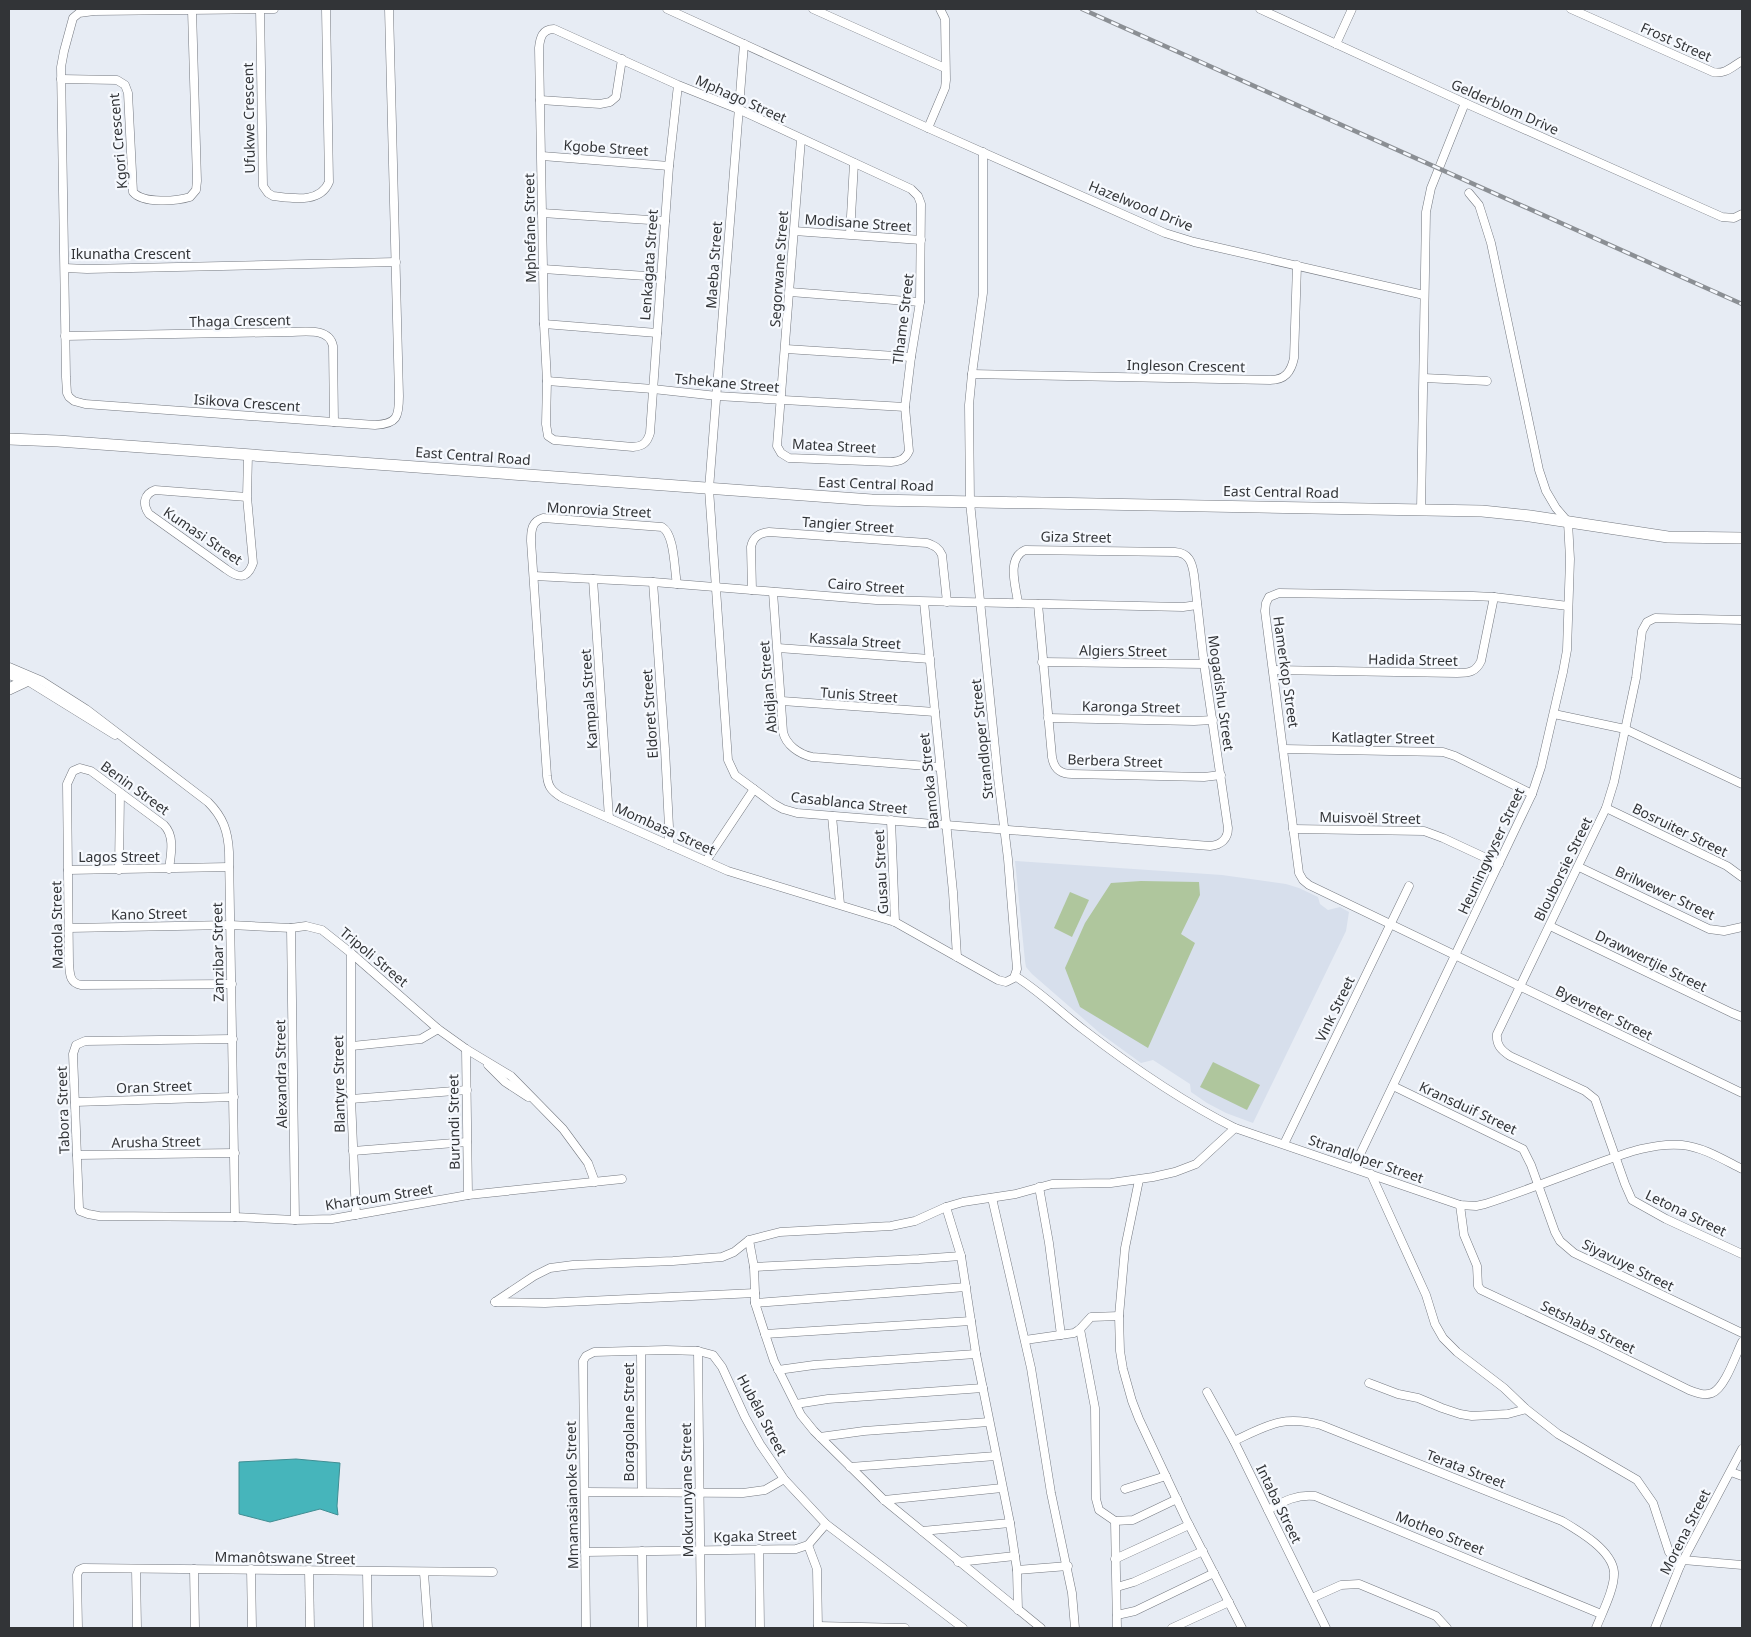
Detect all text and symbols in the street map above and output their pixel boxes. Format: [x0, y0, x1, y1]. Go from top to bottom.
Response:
street label: Frost Street [1638, 17, 1715, 66]
street label: Ufukwe Crescent [238, 62, 259, 174]
street label: Mphago Street [693, 70, 790, 127]
street label: Gelderblom Drive [1448, 74, 1562, 139]
street label: Kgori Crescent [104, 92, 131, 190]
street label: Kgobe Street [563, 135, 649, 160]
street label: Mphefane Street [519, 173, 540, 283]
street label: Hazelwood Drive [1086, 176, 1196, 235]
street label: Lenkagata Street [635, 209, 662, 321]
street label: Modisane Street [804, 209, 912, 236]
street label: Segorwane Street [765, 210, 792, 328]
street label: Maeba Street [701, 221, 726, 309]
street label: Ikunatha Crescent [71, 244, 191, 263]
street label: Tlhame Street [887, 272, 918, 366]
street label: Thaga Crescent [189, 310, 291, 331]
street label: Ingleson Crescent [1127, 355, 1245, 376]
street label: Tshekane Street [674, 368, 780, 397]
street label: Isikova Crescent [193, 389, 301, 416]
street label: Matea Street [792, 434, 877, 457]
street label: East Central Road [415, 442, 531, 469]
street label: East Central Road [818, 472, 934, 495]
street label: East Central Road [1223, 481, 1339, 502]
street label: Monrovia Street [546, 497, 652, 522]
street label: Kumasi Street [160, 502, 246, 569]
street label: Tangier Street [802, 512, 894, 537]
street label: Giza Street [1040, 526, 1112, 547]
street label: Cairo Street [827, 573, 905, 598]
street label: Hamerkop Street [1269, 615, 1304, 729]
street label: Kassala Street [808, 628, 902, 653]
street label: Mogadishu Street [1204, 634, 1239, 752]
street label: Abidjan Street [754, 640, 781, 734]
street label: Algiers Street [1079, 640, 1167, 661]
street label: Kampala Street [576, 648, 601, 750]
street label: Hadida Street [1368, 649, 1458, 670]
street label: Eldoret Street [637, 669, 662, 759]
street label: Strandloper Street [966, 678, 997, 800]
street label: Tunis Street [820, 682, 898, 707]
street label: Karonga Street [1082, 696, 1180, 717]
street label: Katlagter Street [1331, 727, 1435, 748]
street label: Bamoka Street [914, 732, 943, 830]
street label: Berbera Street [1067, 749, 1163, 772]
street label: Benin Street [97, 756, 173, 819]
street label: Heuningwyser Street [1453, 784, 1528, 917]
street label: Casablanca Street [790, 787, 908, 818]
street label: Mombasa Street [612, 798, 718, 859]
street label: Bosruiter Street [1629, 798, 1731, 861]
street label: Muisvoël Street [1319, 807, 1421, 828]
street label: Blouborsie Street [1529, 814, 1596, 924]
street label: Gusau Street [869, 829, 892, 915]
street label: Lagos Street [78, 847, 160, 866]
street label: Brilwewer Street [1612, 861, 1718, 924]
street label: Matola Street [46, 881, 67, 969]
street label: Zanzibar Street [207, 902, 228, 1002]
street label: Kano Street [111, 903, 187, 924]
street label: Tripoli Street [336, 922, 412, 991]
street label: Drawwertjie Street [1592, 925, 1710, 996]
street label: Vink Street [1310, 973, 1359, 1045]
street label: Byevreter Street [1552, 981, 1656, 1044]
street label: Alexandra Street [270, 1019, 291, 1129]
street label: Blantyre Street [328, 1035, 349, 1133]
street label: Tabora Street [51, 1066, 74, 1154]
street label: Burundi Street [443, 1074, 464, 1170]
street label: Oran Street [116, 1076, 192, 1097]
street label: Kransduif Street [1416, 1077, 1520, 1139]
street label: Strandloper Street [1306, 1130, 1426, 1187]
street label: Arusha Street [111, 1131, 201, 1152]
street label: Khartoum Street [324, 1179, 434, 1214]
street label: Letona Street [1643, 1185, 1730, 1240]
street label: Siyavuye Street [1579, 1234, 1677, 1295]
street label: Setshaba Street [1538, 1295, 1639, 1358]
street label: Boragolane Street [619, 1363, 638, 1481]
street label: Hubêla Street [733, 1371, 792, 1459]
street label: Mmamasianoke Street [561, 1421, 582, 1569]
street label: Mokurunyane Street [676, 1423, 697, 1557]
street label: Terata Street [1424, 1445, 1509, 1492]
street label: Intaba Street [1252, 1461, 1307, 1546]
street label: Morena Street [1655, 1486, 1714, 1578]
street label: Motheo Street [1393, 1506, 1487, 1559]
street label: Kgaka Street [713, 1525, 797, 1546]
street label: Mmanôtswane Street [215, 1547, 355, 1568]

